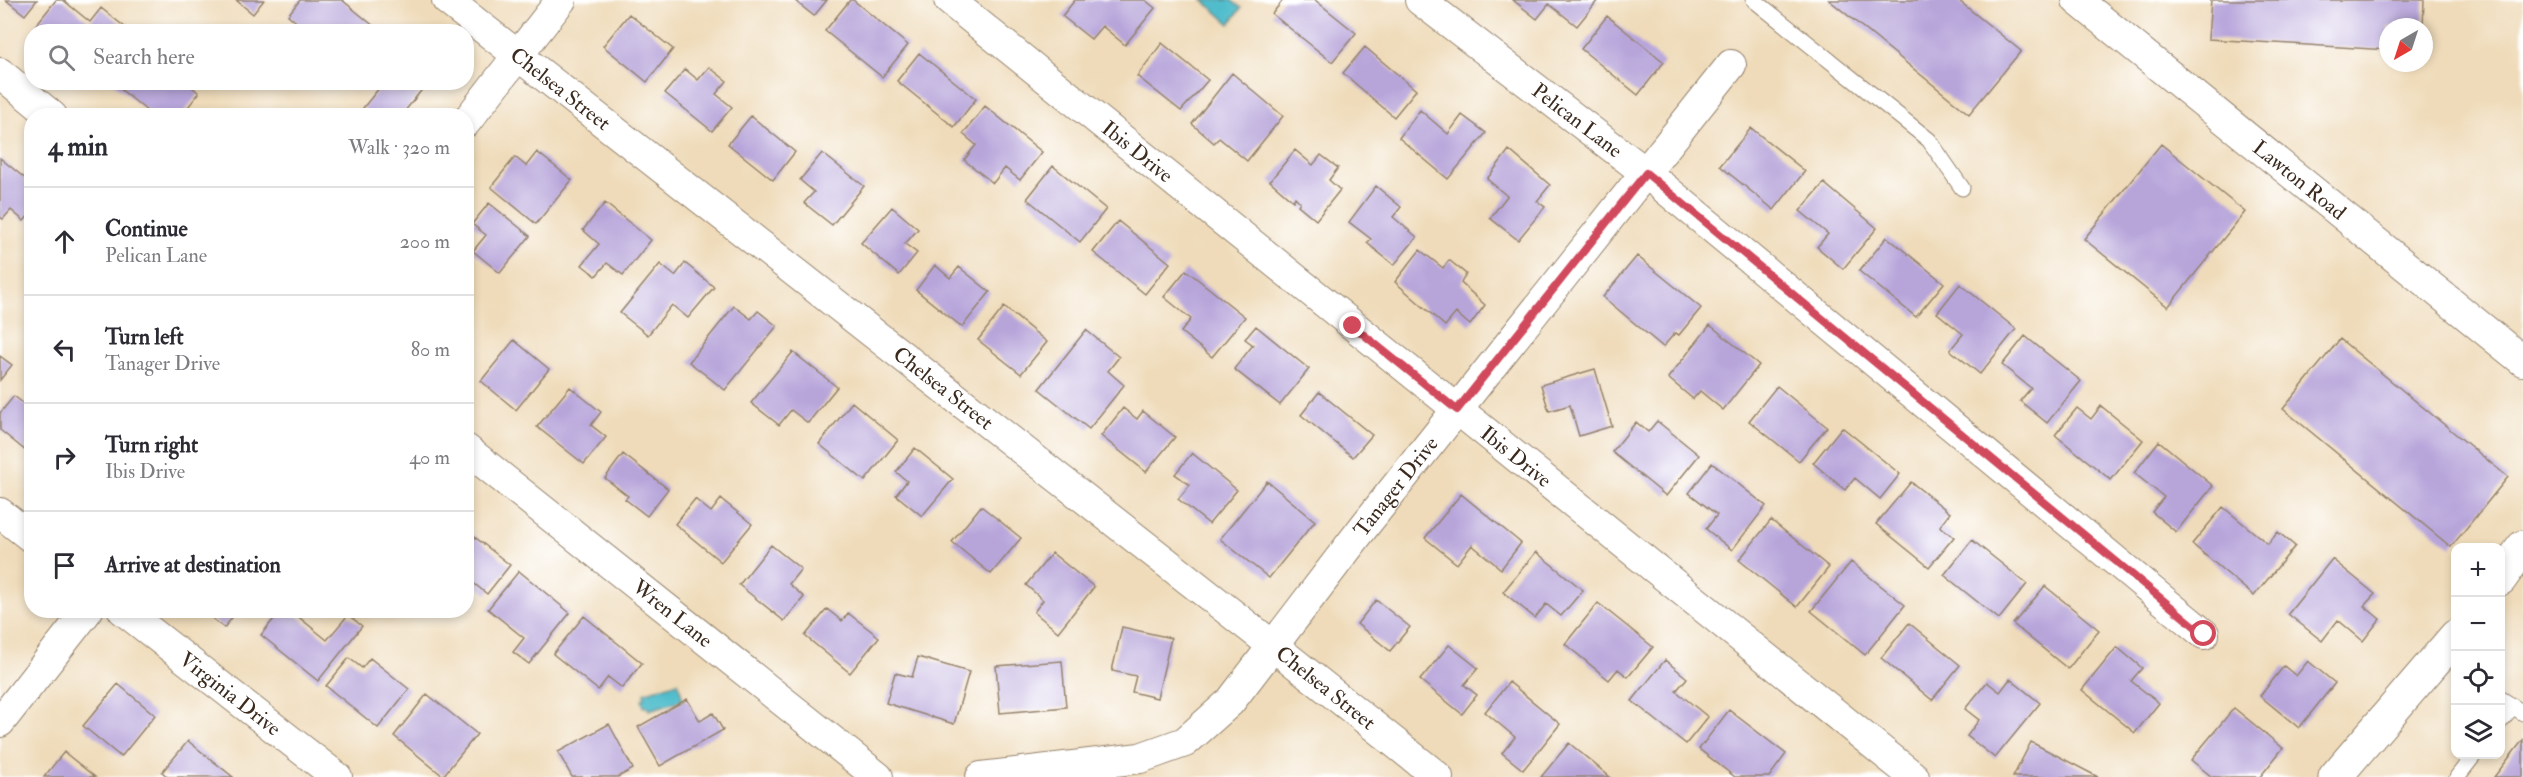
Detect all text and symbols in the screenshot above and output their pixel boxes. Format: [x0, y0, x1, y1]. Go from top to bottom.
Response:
north arrow [2379, 18, 2433, 72]
search box [24, 24, 474, 90]
icon: search [45, 41, 78, 74]
street label: Chelsea Street [504, 41, 616, 137]
text: Search here [93, 43, 195, 71]
street label: Pelican Lane [1526, 77, 1628, 164]
street label: Ibis Drive [1096, 115, 1179, 189]
text: 4 min [48, 131, 108, 163]
street label: Lawton Road [2247, 134, 2352, 227]
text: Walk · 320 m [348, 135, 450, 160]
text: Continue [105, 215, 188, 243]
icon: ahead [48, 225, 81, 258]
text: 200 m [400, 229, 450, 254]
text: Pelican Lane [105, 243, 207, 268]
route end [1339, 312, 1365, 338]
text: Turn left [105, 323, 184, 351]
icon: left [48, 333, 81, 366]
text: 80 m [411, 337, 450, 362]
street label: Chelsea Street [887, 341, 999, 436]
text: Tanager Drive [105, 351, 220, 376]
street label: Ibis Drive [1475, 420, 1557, 494]
text: Turn right [105, 431, 198, 459]
street label: Tanager Drive [1348, 431, 1445, 542]
icon: right [48, 441, 81, 474]
text: 40 m [409, 445, 450, 470]
text: Ibis Drive [105, 459, 185, 484]
map controls [2451, 543, 2505, 759]
button: + [2451, 543, 2505, 597]
icon: arrive [48, 549, 81, 582]
text: Arrive at destination [105, 551, 281, 579]
street label: Wren Lane [626, 573, 718, 654]
button: − [2451, 597, 2505, 651]
route start [2190, 620, 2216, 646]
street label: Chelsea Street [1270, 640, 1381, 736]
street label: Virginia Drive [174, 646, 286, 742]
button: locate [2451, 651, 2505, 705]
button: layers [2451, 705, 2505, 759]

